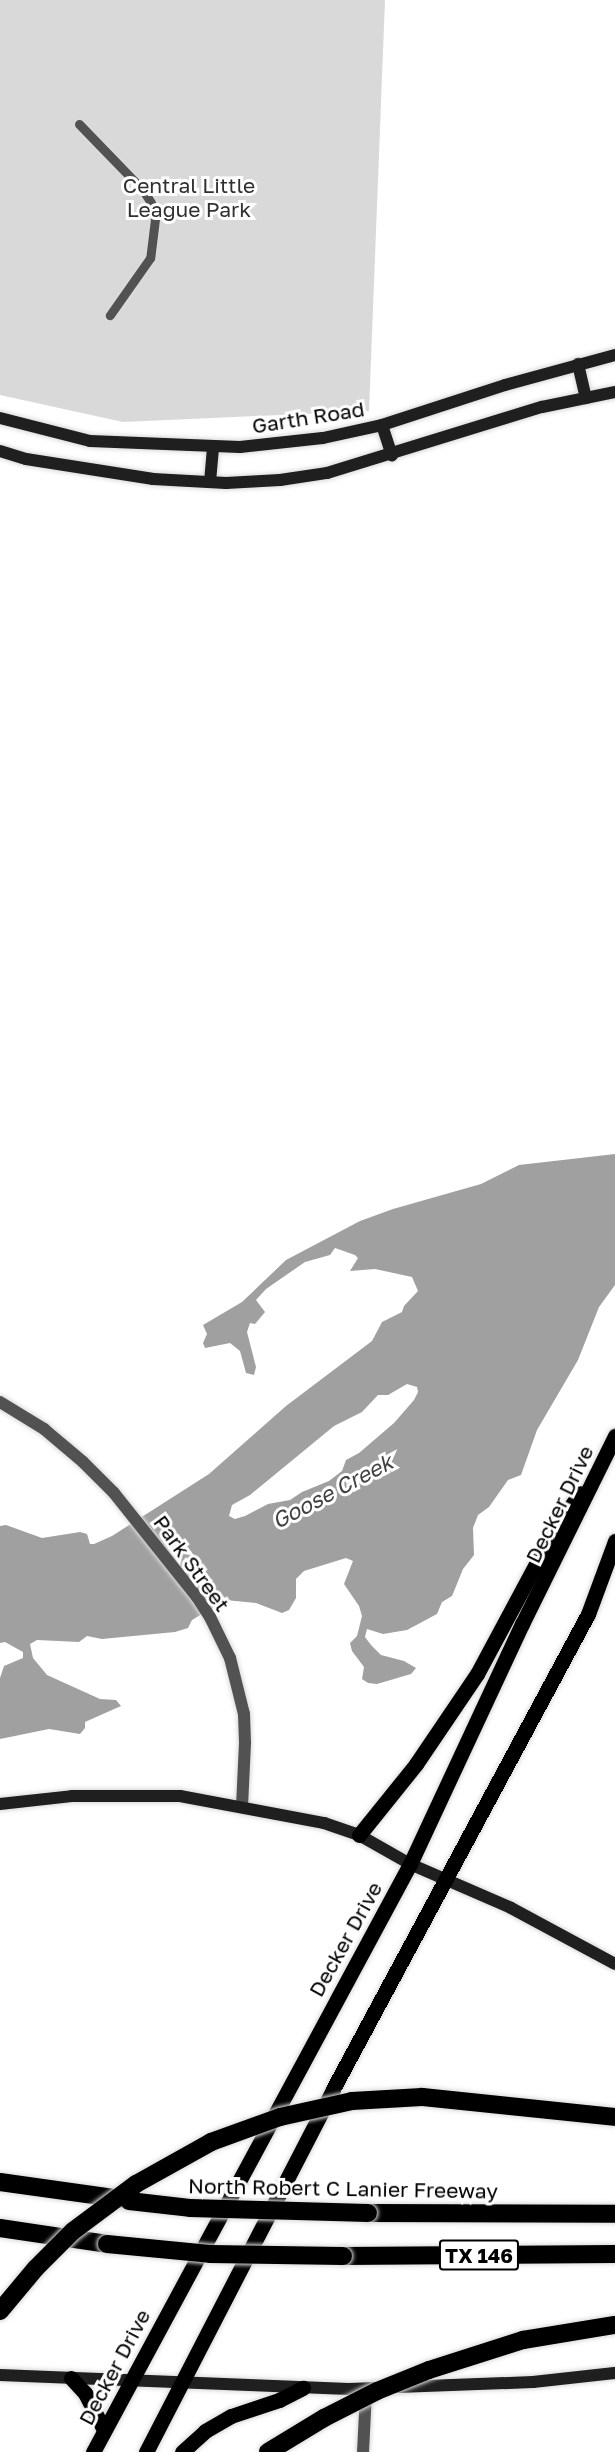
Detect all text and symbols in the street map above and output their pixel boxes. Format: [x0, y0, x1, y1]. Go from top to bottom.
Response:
park label: Central Little League Park [123, 172, 255, 222]
street label: Garth Road [250, 396, 366, 438]
street label: Decker Drive [520, 1441, 598, 1567]
water label: Goose Creek [267, 1448, 397, 1534]
street label: Park Street [149, 1510, 235, 1616]
street label: Decker Drive [303, 1877, 387, 2001]
street label: North Robert C Lanier Freeway [188, 2173, 498, 2203]
road number: TX 146 [438, 2238, 520, 2272]
street label: Decker Drive [73, 2305, 155, 2429]

